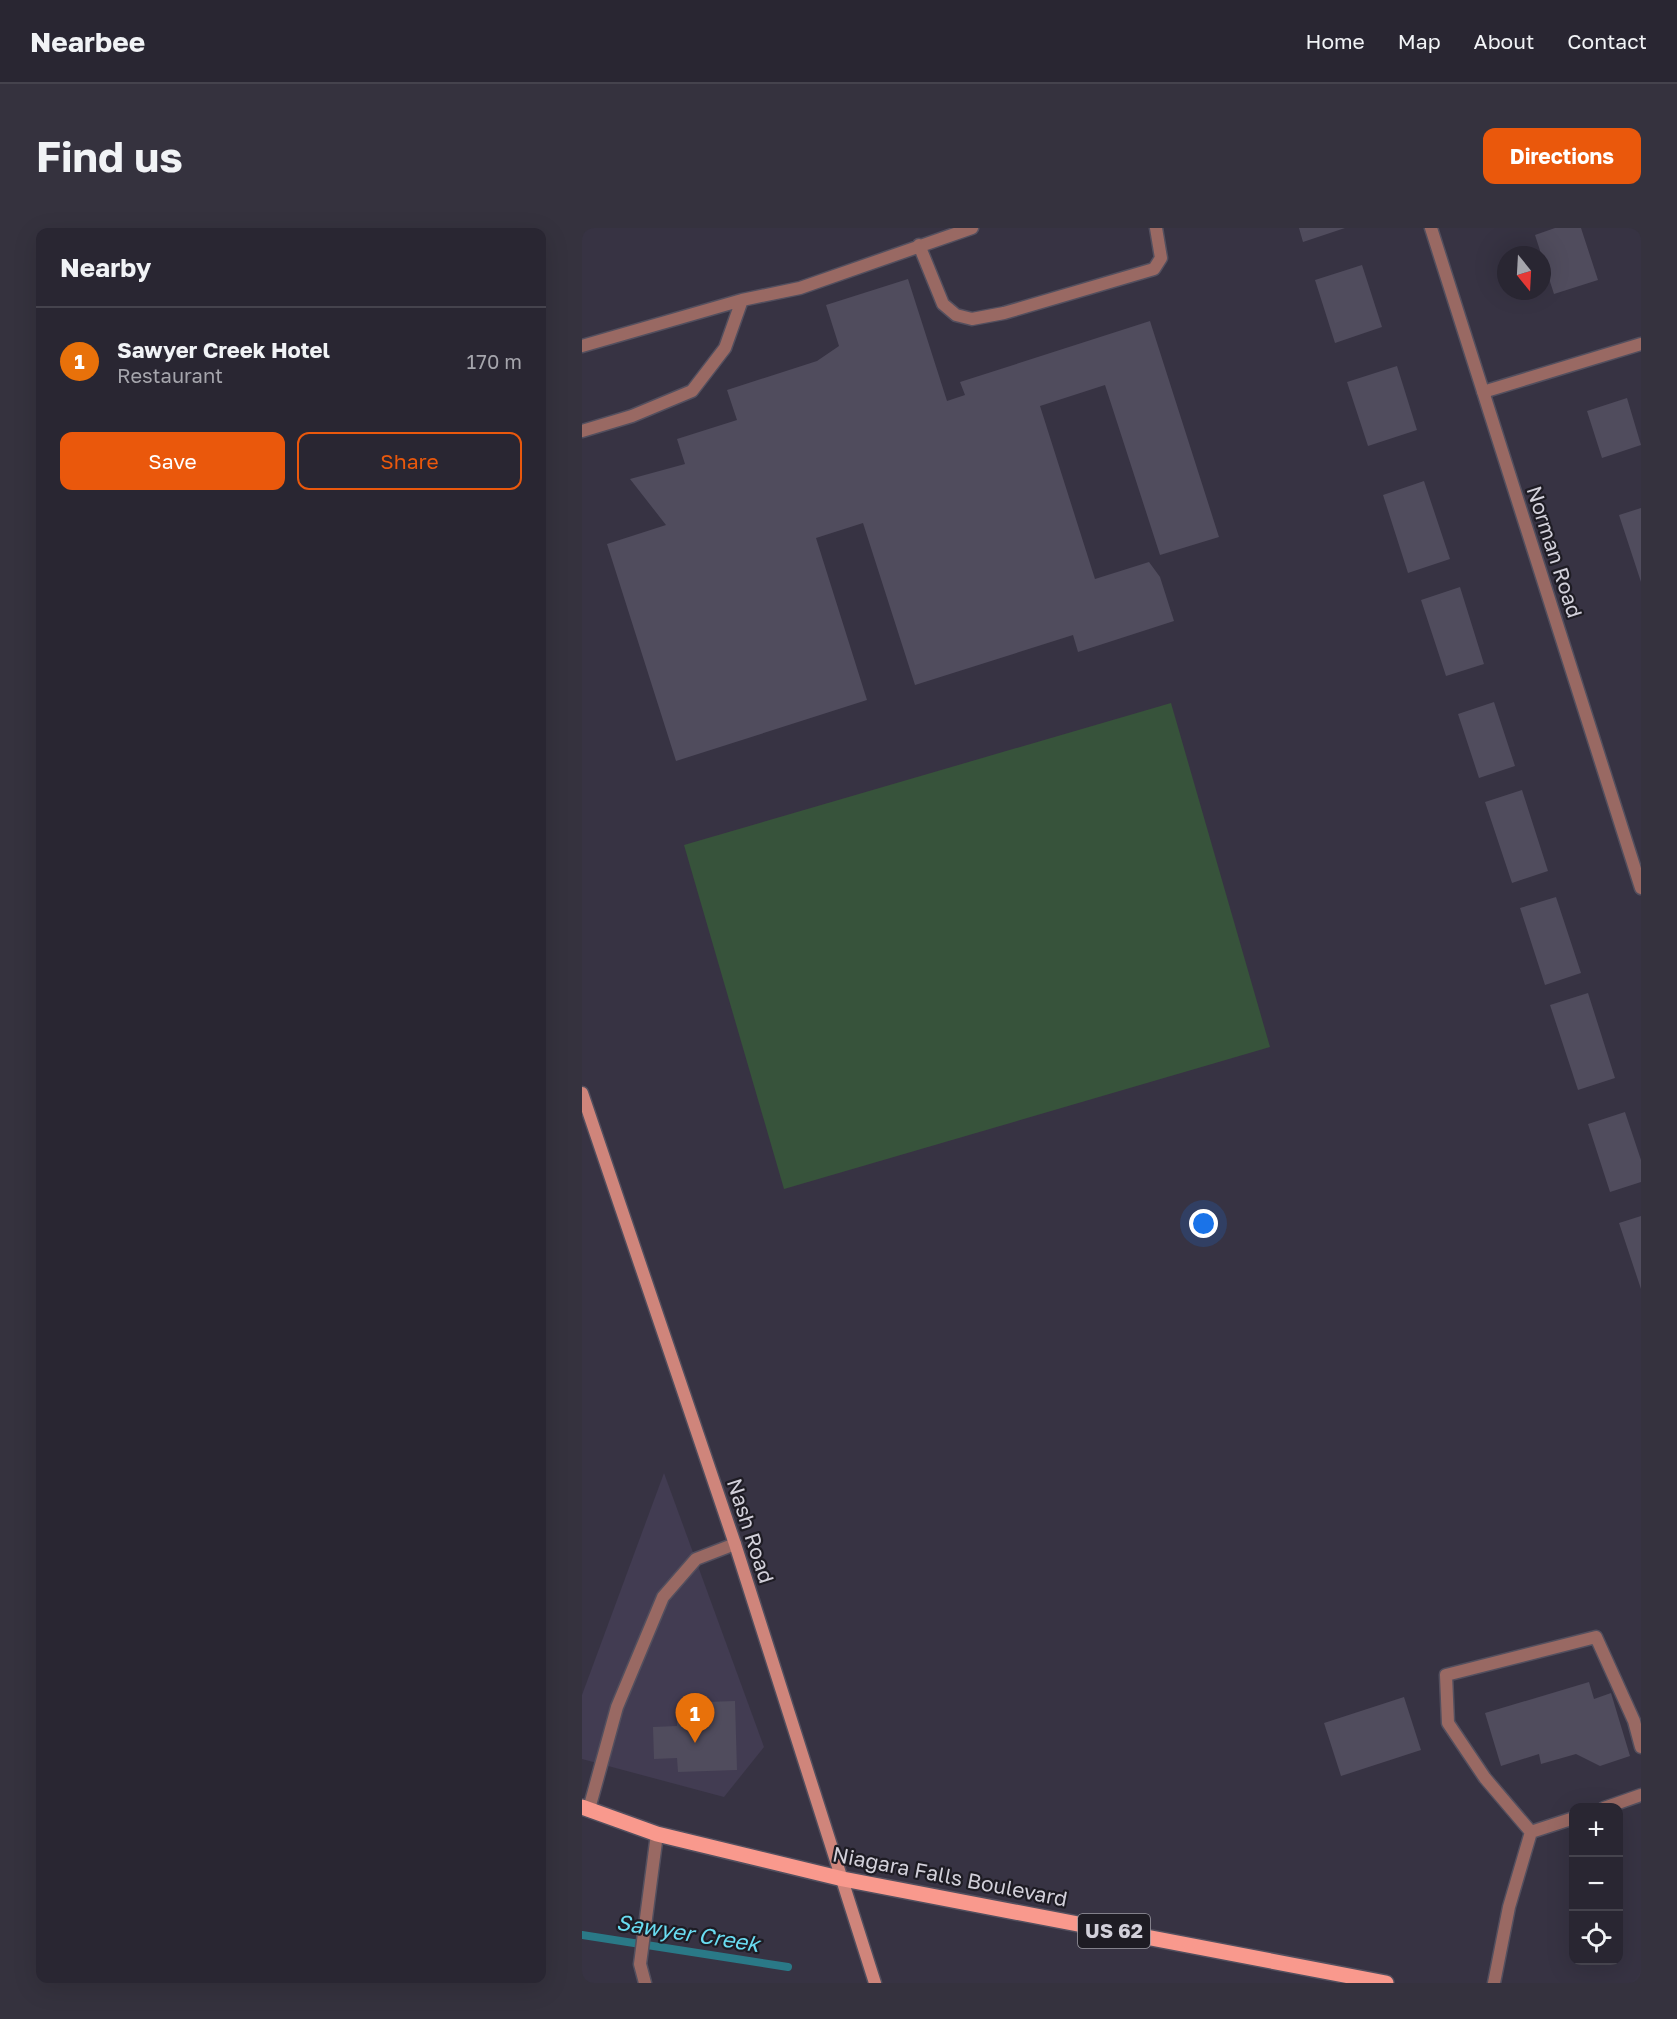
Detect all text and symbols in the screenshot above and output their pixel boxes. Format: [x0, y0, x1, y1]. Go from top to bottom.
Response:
text: Nearbee [30, 25, 145, 58]
text: Home [1305, 28, 1365, 54]
text: Map [1398, 28, 1441, 54]
text: About [1474, 28, 1534, 54]
text: Contact [1567, 28, 1647, 54]
button: Directions [1483, 128, 1641, 184]
text: Find us [36, 131, 183, 181]
north arrow [1497, 246, 1551, 300]
text: Nearby [60, 252, 151, 283]
text: Sawyer Creek Hotel [117, 336, 330, 363]
text: 1 [74, 349, 85, 373]
text: 170 m [467, 349, 522, 373]
text: Restaurant [117, 363, 223, 387]
button: Save [60, 432, 285, 490]
button: Share [297, 432, 522, 490]
street label: Norman Road [1521, 483, 1588, 621]
your location [1189, 1209, 1218, 1238]
street label: Nash Road [722, 1475, 780, 1586]
pin: 1 [676, 1694, 714, 1743]
map controls [1569, 1803, 1623, 1965]
button: + [1569, 1803, 1623, 1857]
street label: Niagara Falls Boulevard [831, 1840, 1070, 1912]
button: − [1569, 1857, 1623, 1911]
water label: Sawyer Creek [615, 1908, 764, 1958]
button: locate [1569, 1911, 1623, 1965]
road number: US 62 [1078, 1914, 1150, 1948]

